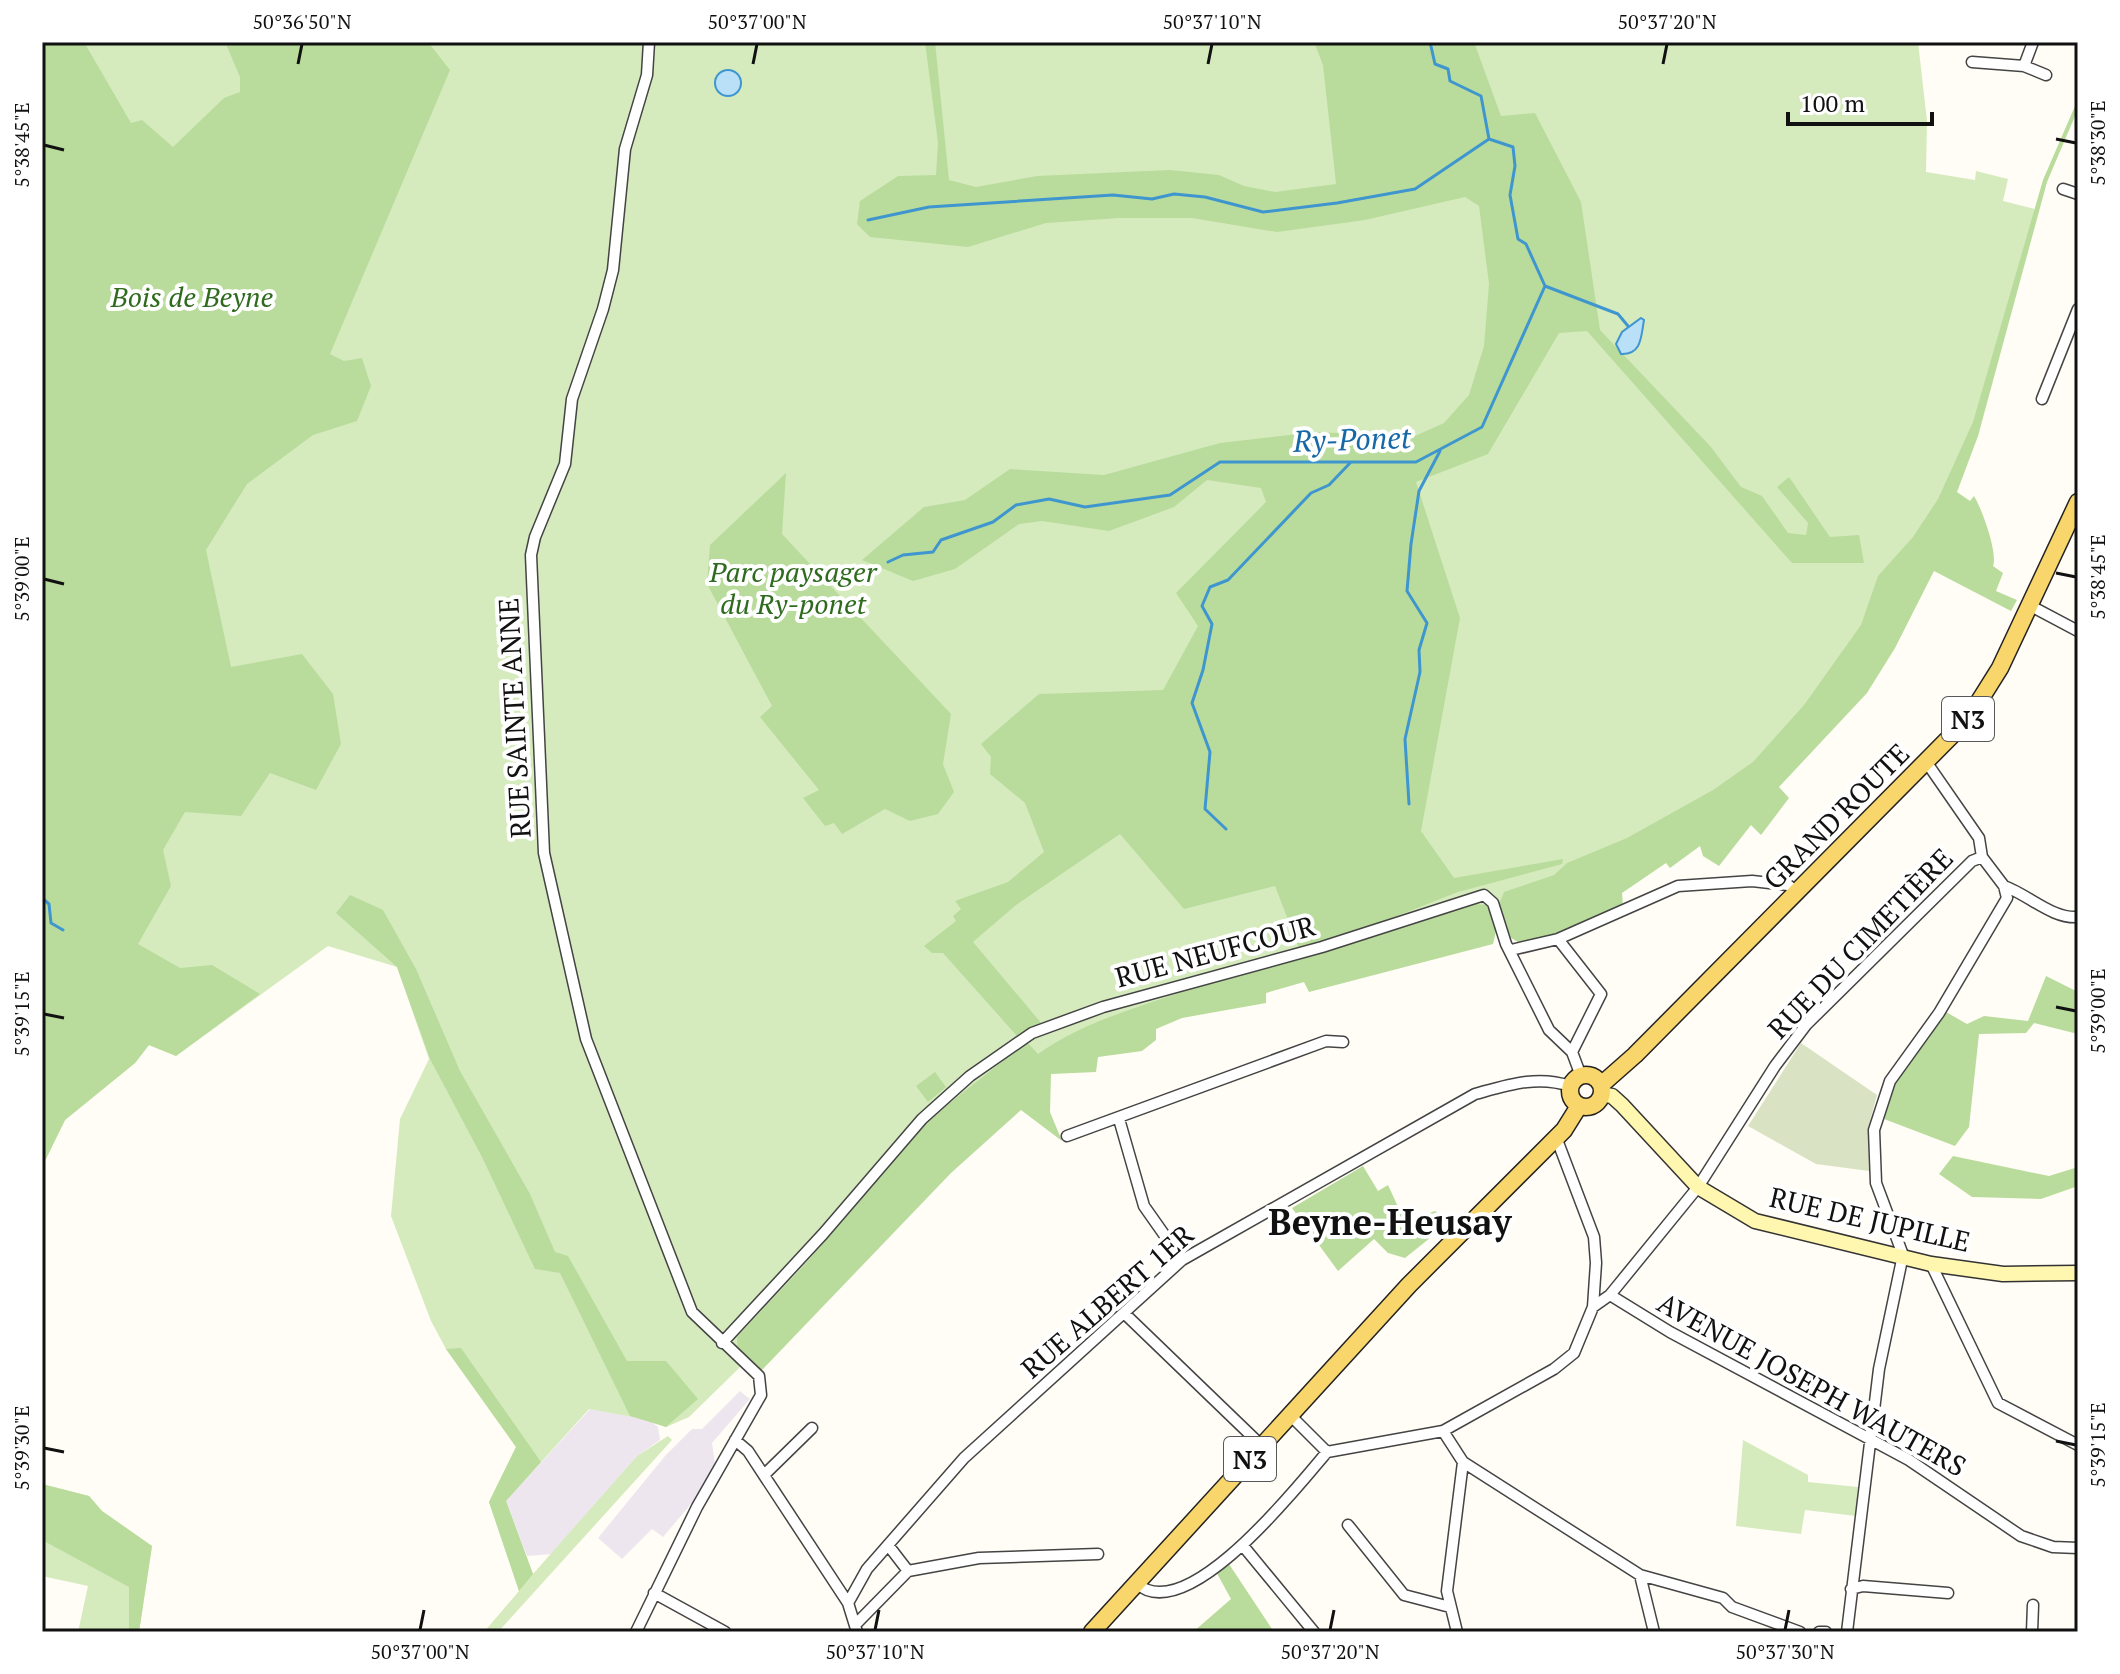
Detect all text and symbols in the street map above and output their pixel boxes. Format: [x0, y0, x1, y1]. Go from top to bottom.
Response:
text: 50°36'50"N [252, 8, 352, 35]
text: 50°37'00"N [707, 8, 807, 35]
text: 50°37'10"N [1162, 8, 1262, 35]
text: 50°37'20"N [1617, 8, 1717, 35]
scale bar [1788, 76, 1932, 126]
text: 100 m [1800, 87, 1865, 119]
text: 5°38'30"E [2084, 100, 2111, 186]
text: 5°38'45"E [8, 102, 35, 188]
park label: Bois de Beyne [110, 278, 274, 315]
water label: Ry-Ponet [1291, 417, 1413, 461]
text: 5°38'45"E [2084, 534, 2111, 620]
text: 5°39'00"E [8, 536, 35, 622]
park label: Parc paysager du Ry-ponet [709, 553, 878, 622]
street label: RUE SAINTE ANNE [489, 597, 539, 839]
road number: N3 [1942, 697, 1994, 741]
street label: GRAND'ROUTE [1755, 735, 1917, 897]
street label: RUE DU CIMETIÈRE [1759, 840, 1961, 1046]
street label: RUE NEUFCOUR [1111, 907, 1319, 995]
text: 5°39'00"E [2084, 968, 2111, 1054]
text: 5°39'15"E [8, 971, 35, 1057]
street label: RUE DE JUPILLE [1766, 1178, 1974, 1260]
district label: Beyne-Heusay [1268, 1198, 1513, 1245]
street label: RUE ALBERT 1ER [1013, 1216, 1201, 1386]
street label: AVENUE JOSEPH WAUTERS [1651, 1284, 1973, 1484]
text: 5°39'15"E [2084, 1402, 2111, 1488]
text: 5°39'30"E [8, 1405, 35, 1491]
road number: N3 [1224, 1437, 1276, 1481]
text: 50°37'00"N [370, 1638, 470, 1665]
text: 50°37'10"N [825, 1638, 925, 1665]
text: 50°37'20"N [1280, 1638, 1380, 1665]
text: 50°37'30"N [1735, 1638, 1835, 1665]

